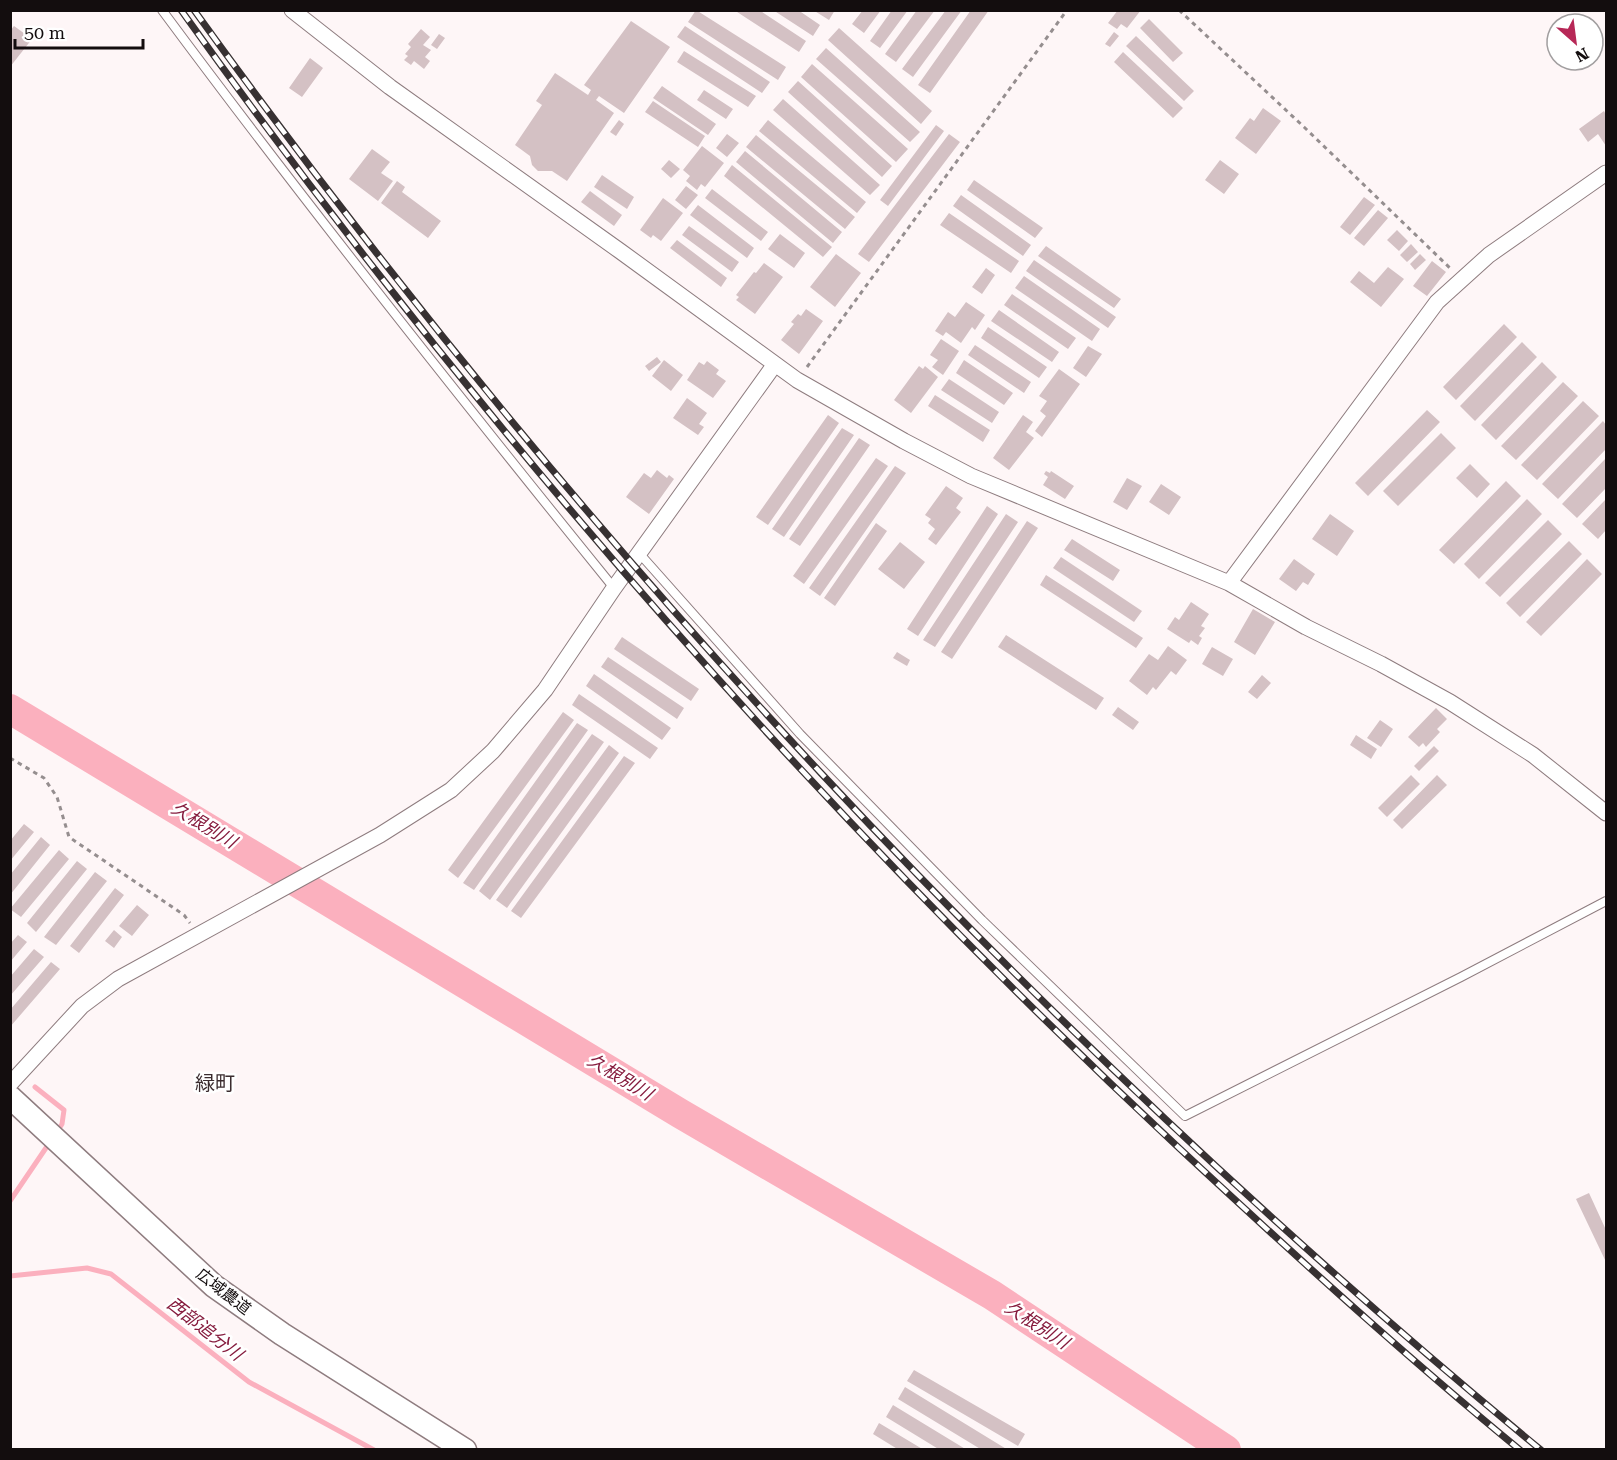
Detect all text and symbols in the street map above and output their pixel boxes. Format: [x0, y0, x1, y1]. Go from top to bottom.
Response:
scale bar [15, 12, 142, 50]
north arrow [1545, 12, 1605, 72]
text: 50 m [24, 22, 65, 43]
text: N [1572, 44, 1592, 66]
water label: 久根別川 [168, 797, 242, 853]
water label: 久根別川 [584, 1049, 658, 1105]
district label: 緑町 [195, 1071, 235, 1095]
street label: 広域農道 [193, 1264, 255, 1319]
water label: 西部追分川 [163, 1293, 249, 1366]
water label: 久根別川 [1001, 1296, 1075, 1354]

